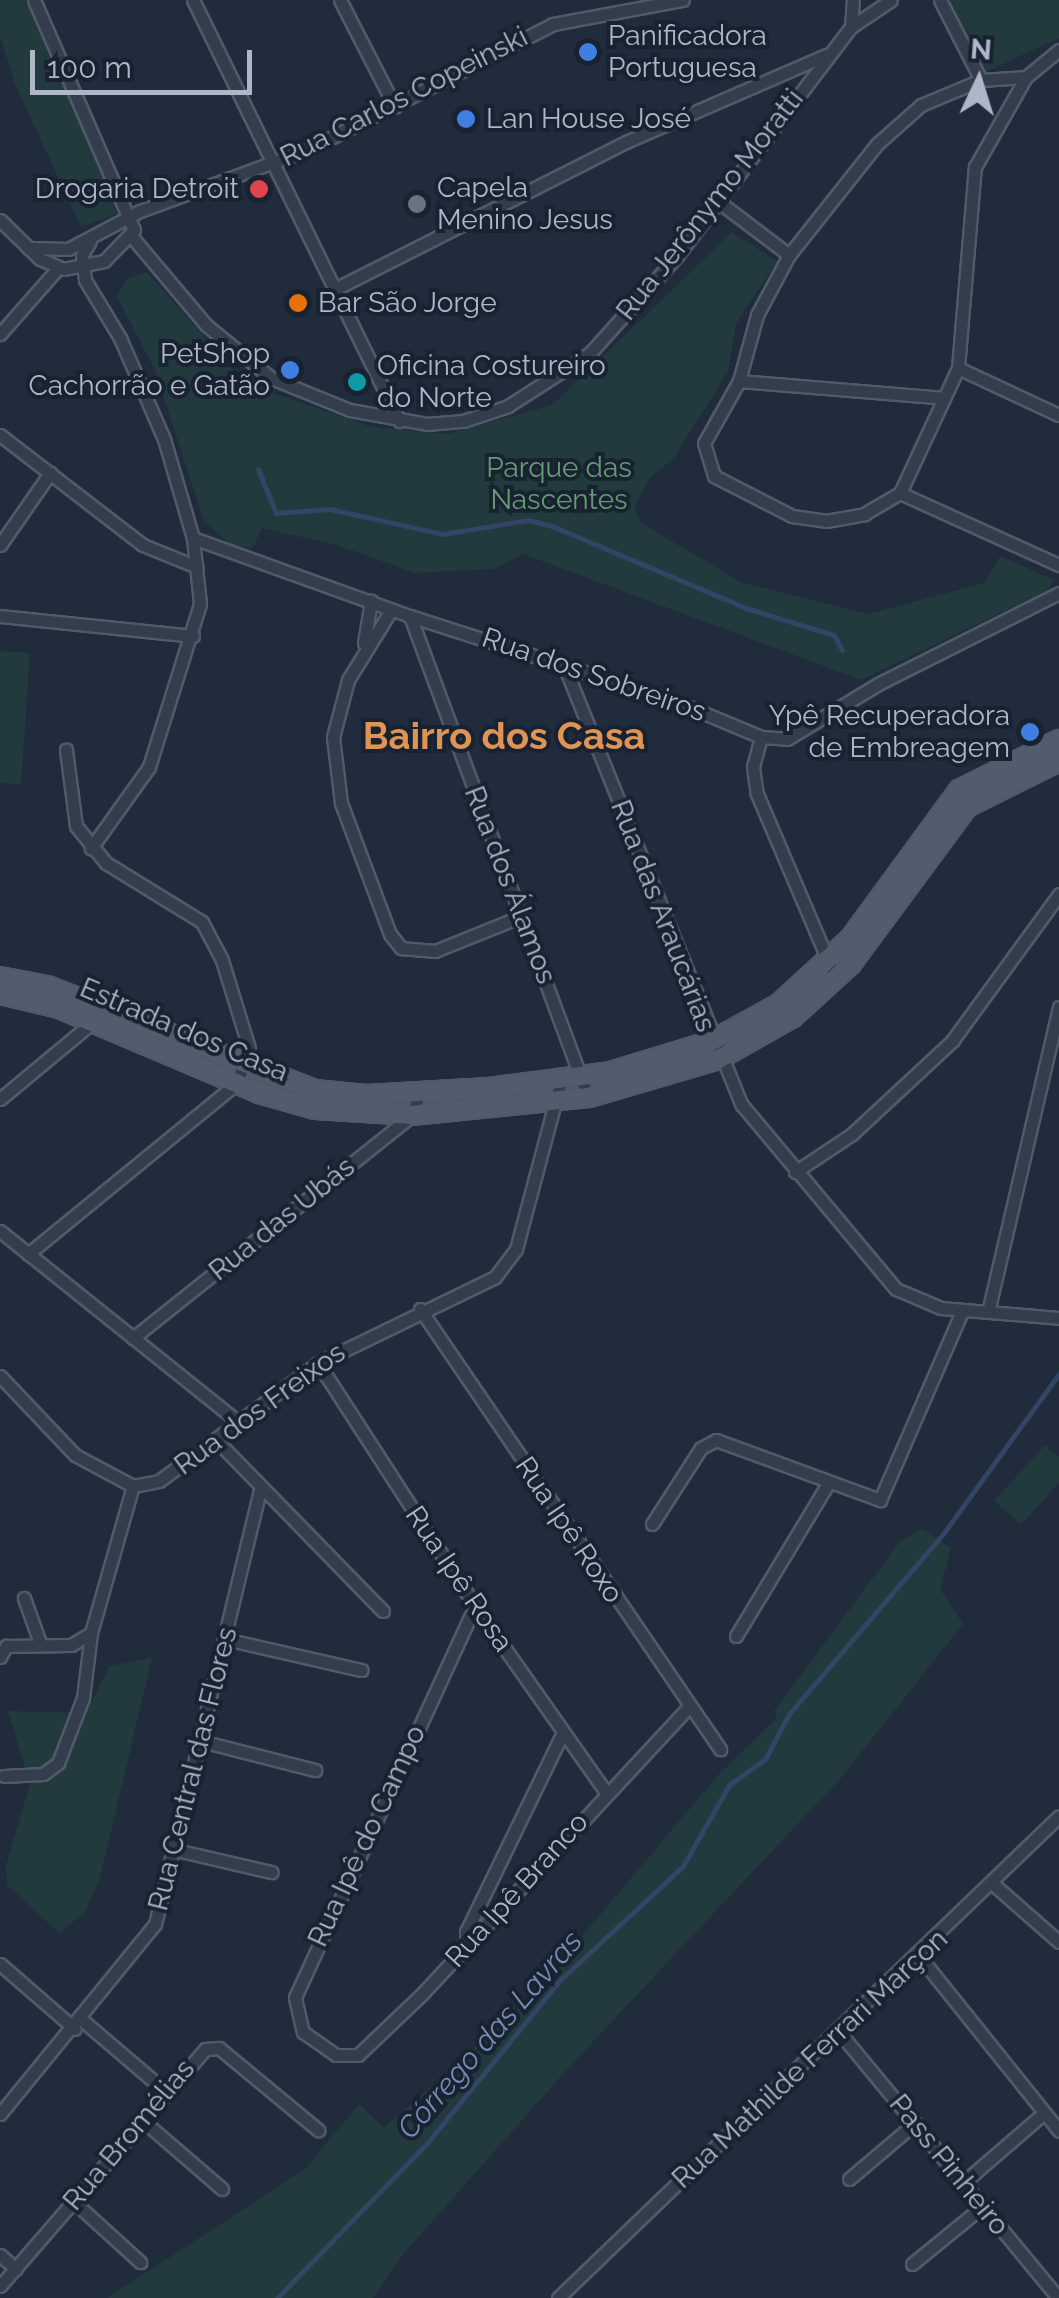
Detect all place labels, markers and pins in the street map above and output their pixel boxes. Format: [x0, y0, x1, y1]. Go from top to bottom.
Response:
place label: Panificadora Portuguesa [608, 19, 767, 85]
marker: Panificadora Portuguesa [577, 41, 599, 63]
place label: Lan House José [486, 102, 692, 136]
marker: Lan House José [455, 108, 477, 130]
place label: Capela Menino Jesus [437, 171, 614, 237]
place label: Drogaria Detroit [35, 172, 239, 206]
marker: Drogaria Detroit [248, 178, 270, 200]
marker: Capela Menino Jesus [406, 193, 428, 215]
place label: Bar São Jorge [318, 286, 498, 320]
marker: Bar São Jorge [287, 292, 309, 314]
place label: PetShop Cachorrão e Gatão [28, 337, 270, 403]
place label: Oficina Costureiro do Norte [377, 349, 606, 415]
marker: PetShop Cachorrão e Gatão [279, 359, 301, 381]
marker: Oficina Costureiro do Norte [346, 371, 368, 393]
place label: Ypê Recuperadora de Embreagem [769, 699, 1010, 765]
marker: Ypê Recuperadora de Embreagem [1019, 721, 1041, 743]

